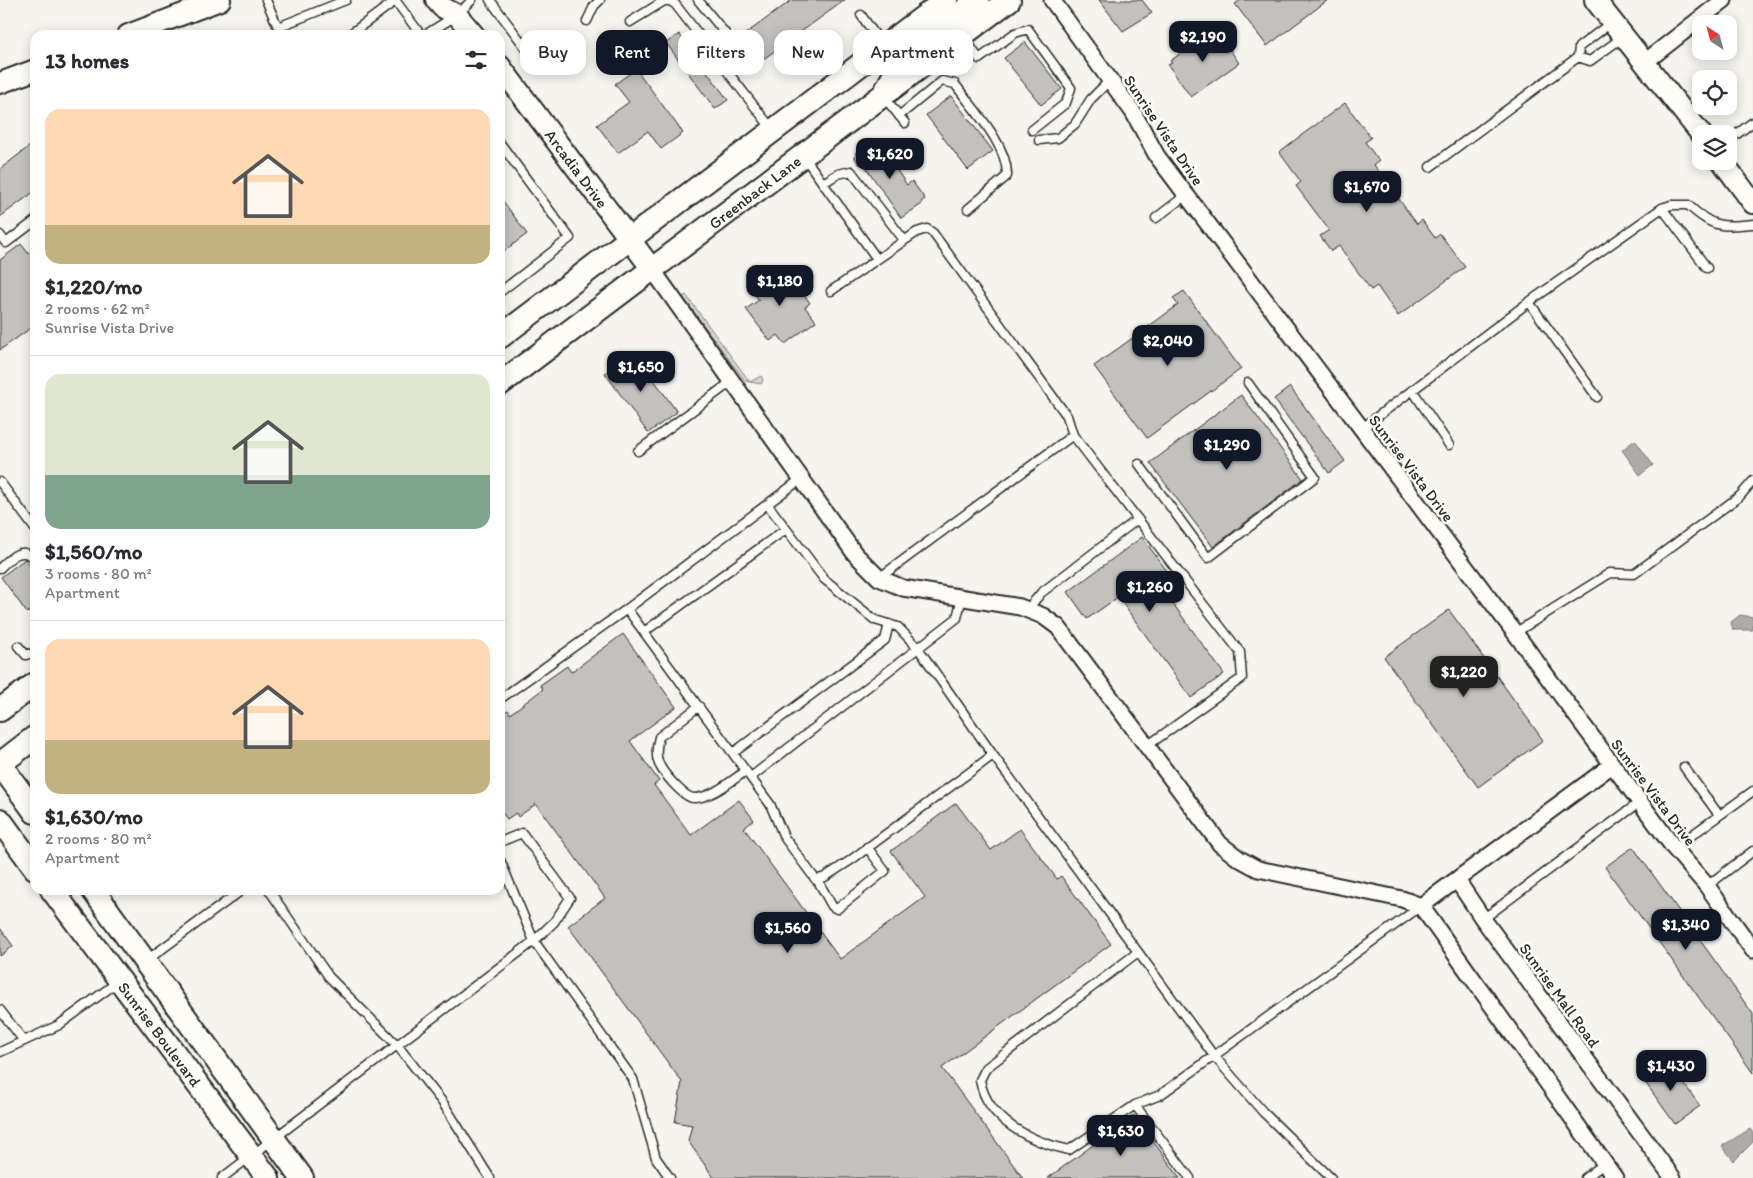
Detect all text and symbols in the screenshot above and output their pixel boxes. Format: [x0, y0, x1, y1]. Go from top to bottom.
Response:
north arrow [1692, 15, 1738, 60]
map controls [1692, 15, 1737, 170]
pin: $2,190 [1162, 20, 1244, 63]
text: $2,190 [1180, 27, 1226, 46]
chip: Buy [520, 30, 586, 75]
chip: Rent [596, 30, 668, 75]
chip: Filters [678, 30, 764, 75]
chip: New [774, 30, 843, 75]
chip: Apartment [853, 30, 973, 75]
icon: filters [462, 46, 490, 74]
text: 13 homes [45, 48, 129, 73]
button: locate [1692, 70, 1737, 115]
street label: Sunrise Vista Drive [1120, 71, 1208, 189]
button: layers [1692, 125, 1737, 170]
street label: Arcadia Drive [541, 126, 612, 212]
pin: $1,620 [849, 138, 931, 180]
icon: home [223, 141, 313, 231]
text: $1,620 [867, 144, 913, 163]
street label: Greenback Lane [705, 151, 805, 233]
pin: $1,670 [1326, 170, 1408, 213]
text: $1,670 [1344, 177, 1390, 196]
pin: $1,180 [739, 264, 821, 307]
text: $1,180 [757, 271, 803, 290]
text: $1,220/mo [45, 274, 143, 299]
text: 2 rooms · 62 m² [45, 299, 150, 318]
text: Sunrise Vista Drive [45, 318, 174, 337]
pin: $2,040 [1127, 324, 1209, 367]
text: $2,040 [1143, 331, 1193, 350]
pin: $1,650 [600, 350, 682, 393]
text: $1,650 [618, 357, 664, 376]
icon: home [223, 407, 313, 497]
street label: Sunrise Vista Drive [1365, 411, 1458, 526]
pin: $1,290 [1186, 428, 1268, 471]
text: $1,290 [1204, 435, 1250, 454]
text: $1,560/mo [45, 539, 143, 564]
text: 3 rooms · 80 m² [45, 564, 152, 583]
pin: $1,260 [1109, 570, 1191, 613]
text: $1,260 [1127, 577, 1173, 596]
text: Apartment [45, 583, 120, 602]
pin: $1,220 [1423, 656, 1505, 698]
text: $1,220 [1441, 662, 1487, 681]
icon: home [223, 672, 313, 762]
street label: Sunrise Vista Drive [1607, 735, 1700, 850]
text: $1,630/mo [45, 804, 143, 829]
text: 2 rooms · 80 m² [45, 829, 151, 848]
text: Apartment [45, 848, 120, 867]
pin: $1,340 [1645, 908, 1727, 951]
pin: $1,560 [747, 912, 829, 954]
text: $1,340 [1662, 915, 1710, 934]
text: $1,560 [765, 918, 811, 937]
street label: Sunrise Mall Road [1515, 939, 1604, 1051]
street label: Sunrise Boulevard [114, 978, 205, 1091]
pin: $1,430 [1630, 1050, 1712, 1092]
text: $1,430 [1647, 1056, 1695, 1075]
pin: $1,630 [1080, 1114, 1162, 1157]
text: $1,630 [1098, 1121, 1144, 1140]

